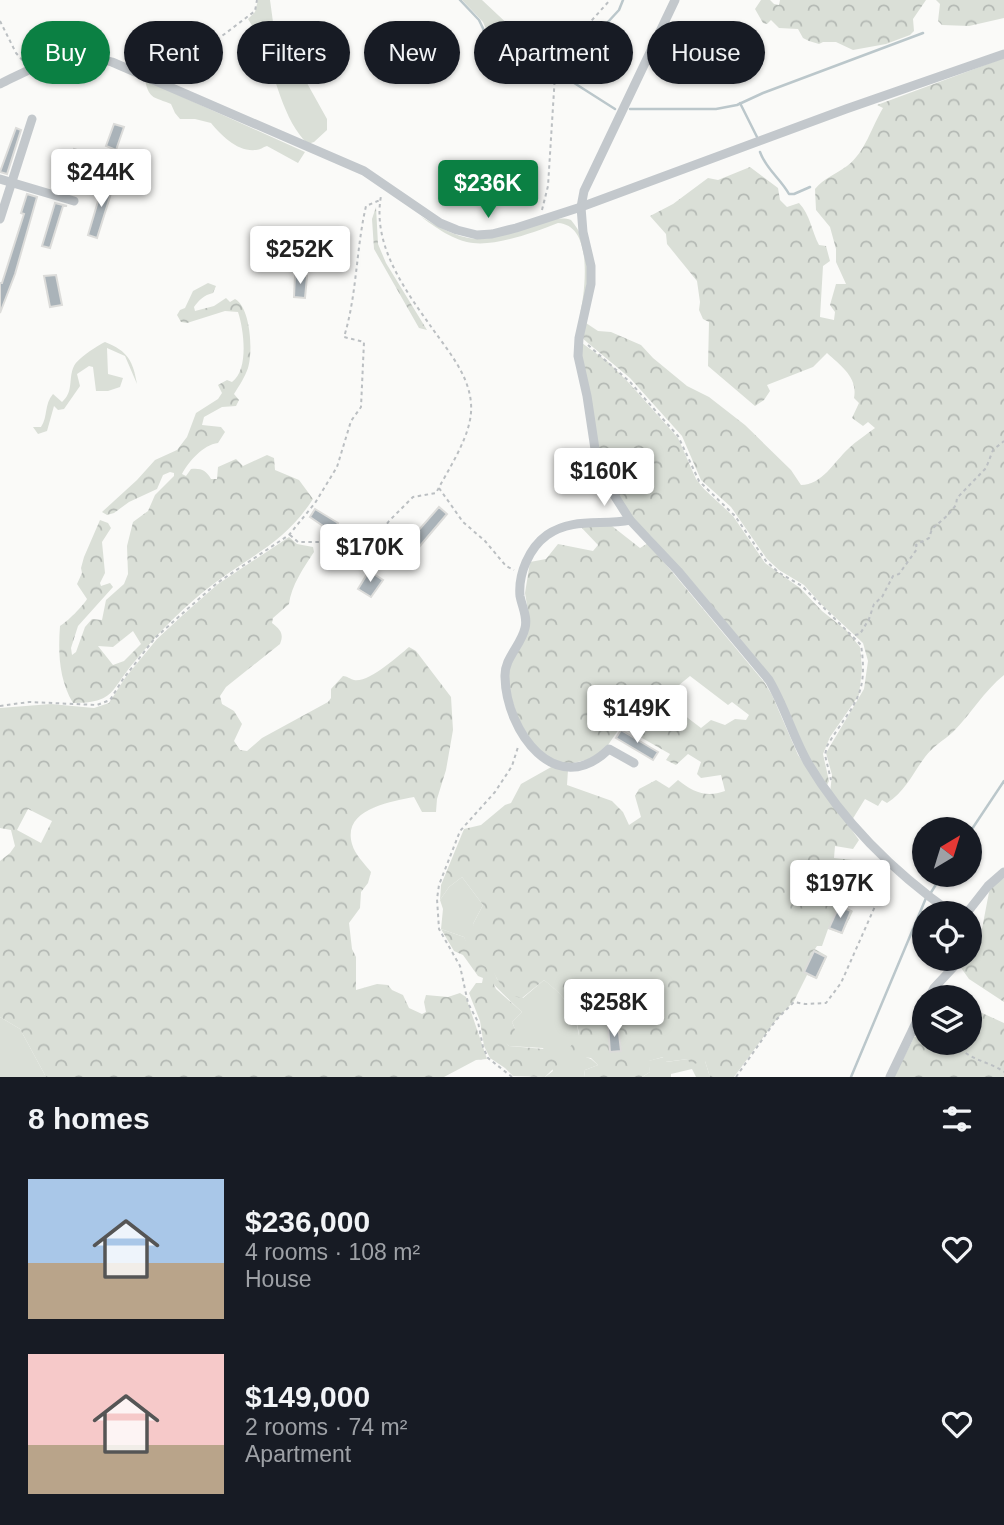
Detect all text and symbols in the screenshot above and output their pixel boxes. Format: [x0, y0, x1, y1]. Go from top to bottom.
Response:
chip: Buy [21, 21, 110, 84]
chip: Rent [124, 21, 223, 84]
chip: Filters [237, 21, 350, 84]
chip: New [364, 21, 460, 84]
chip: Apartment [474, 21, 633, 84]
chip: House [647, 21, 765, 84]
pin: $244K [52, 150, 150, 209]
text: $244K [67, 159, 135, 185]
pin: $236K [439, 160, 537, 220]
text: $236K [454, 170, 522, 196]
pin: $252K [251, 226, 349, 286]
text: $252K [266, 236, 334, 262]
pin: $160K [555, 448, 653, 508]
text: $160K [570, 458, 638, 484]
pin: $170K [321, 524, 419, 584]
text: $170K [336, 534, 404, 560]
pin: $149K [588, 686, 686, 745]
text: $149K [603, 695, 671, 721]
north arrow [912, 817, 982, 887]
map controls [912, 817, 982, 1055]
pin: $197K [791, 860, 889, 920]
text: $197K [806, 870, 874, 896]
button: locate [912, 901, 982, 971]
pin: $258K [565, 979, 663, 1039]
button: layers [912, 985, 982, 1055]
text: $258K [580, 989, 648, 1015]
icon: filters [938, 1100, 976, 1138]
text: 8 homes [28, 1102, 150, 1135]
text: $236,000 [245, 1205, 370, 1238]
icon: home [84, 1207, 168, 1291]
icon: heart [938, 1230, 976, 1268]
text: 4 rooms · 108 m² [245, 1239, 420, 1265]
text: House [245, 1266, 311, 1292]
text: $149,000 [245, 1380, 370, 1413]
icon: home [84, 1382, 168, 1466]
icon: heart [938, 1405, 976, 1443]
text: 2 rooms · 74 m² [245, 1414, 407, 1440]
text: Apartment [245, 1441, 351, 1467]

